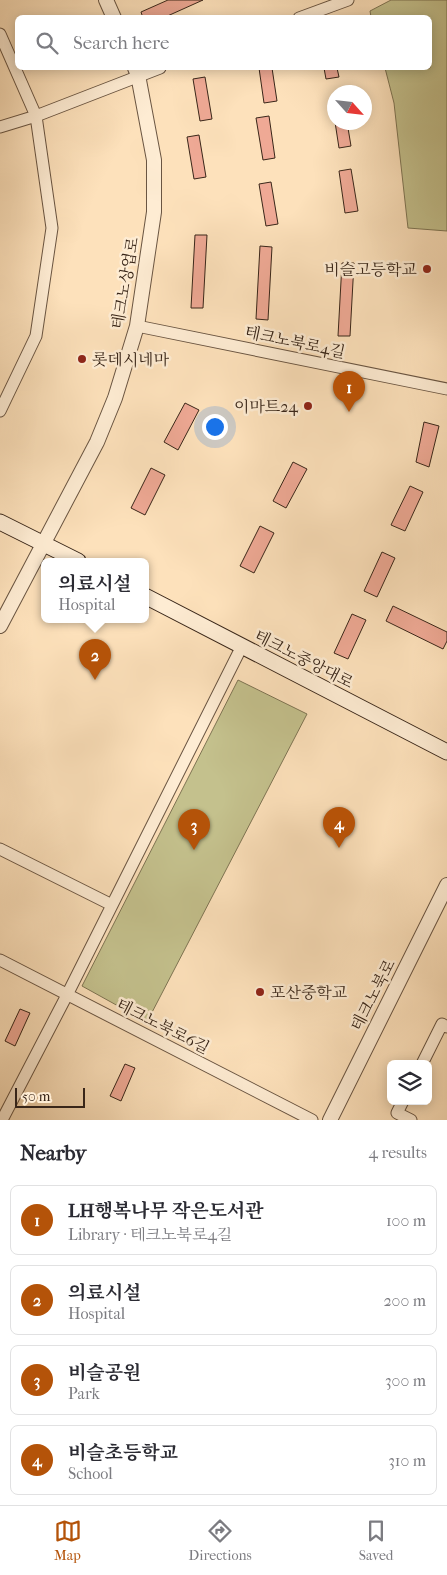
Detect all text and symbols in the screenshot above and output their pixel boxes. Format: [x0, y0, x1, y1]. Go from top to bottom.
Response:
search box [15, 15, 432, 70]
icon: search [33, 29, 61, 57]
text: Search here [73, 32, 169, 54]
north arrow [327, 85, 372, 130]
street label: 테크노상업로 [108, 235, 143, 330]
place label: 비슬고등학교 [324, 260, 417, 279]
marker: 비슬고등학교 [421, 263, 433, 275]
street label: 테크노북로4길 [243, 322, 347, 362]
place label: 롯데시네마 [92, 350, 170, 369]
marker: 롯데시네마 [76, 353, 88, 365]
pin: 1 [333, 371, 365, 412]
place label: 이마트24 [234, 397, 299, 416]
marker: 이마트24 [302, 400, 314, 412]
your location [202, 414, 228, 440]
popup [41, 558, 149, 623]
text: 의료시설 [58, 573, 132, 595]
text: Hospital [58, 595, 116, 614]
street label: 테크노중앙대로 [251, 626, 357, 692]
pin: 2 [79, 639, 111, 680]
pin: 4 [323, 807, 355, 848]
pin: 3 [178, 809, 210, 850]
street label: 테크노북로 [347, 956, 399, 1034]
place label: 포산중학교 [270, 983, 347, 1002]
marker: 포산중학교 [254, 986, 266, 998]
street label: 테크노북로6길 [114, 995, 212, 1057]
map controls [387, 1060, 432, 1105]
button: layers [387, 1060, 432, 1105]
scale bar [15, 1085, 85, 1108]
text: 50 m [22, 1088, 50, 1105]
text: Nearby [20, 1141, 86, 1165]
text: 4 results [369, 1143, 427, 1162]
text: LH행복나무 작은도서관 [68, 1200, 264, 1222]
text: 1 [34, 1211, 40, 1230]
text: 100 m [386, 1211, 426, 1230]
text: Library · 테크노북로4길 [68, 1225, 232, 1244]
text: 의료시설 [68, 1282, 141, 1304]
text: 2 [33, 1291, 41, 1310]
text: 200 m [383, 1291, 426, 1310]
text: Hospital [68, 1304, 125, 1323]
text: 비슬공원 [68, 1362, 141, 1384]
text: 3 [34, 1371, 40, 1390]
text: 300 m [385, 1371, 426, 1390]
text: Park [68, 1384, 100, 1403]
text: 비슬초등학교 [68, 1442, 178, 1464]
text: 4 [32, 1451, 42, 1470]
text: 310 m [388, 1451, 426, 1470]
text: School [68, 1464, 113, 1483]
tab: Map [54, 1517, 82, 1564]
tab: Directions [189, 1517, 252, 1564]
tab: Saved [359, 1517, 393, 1564]

